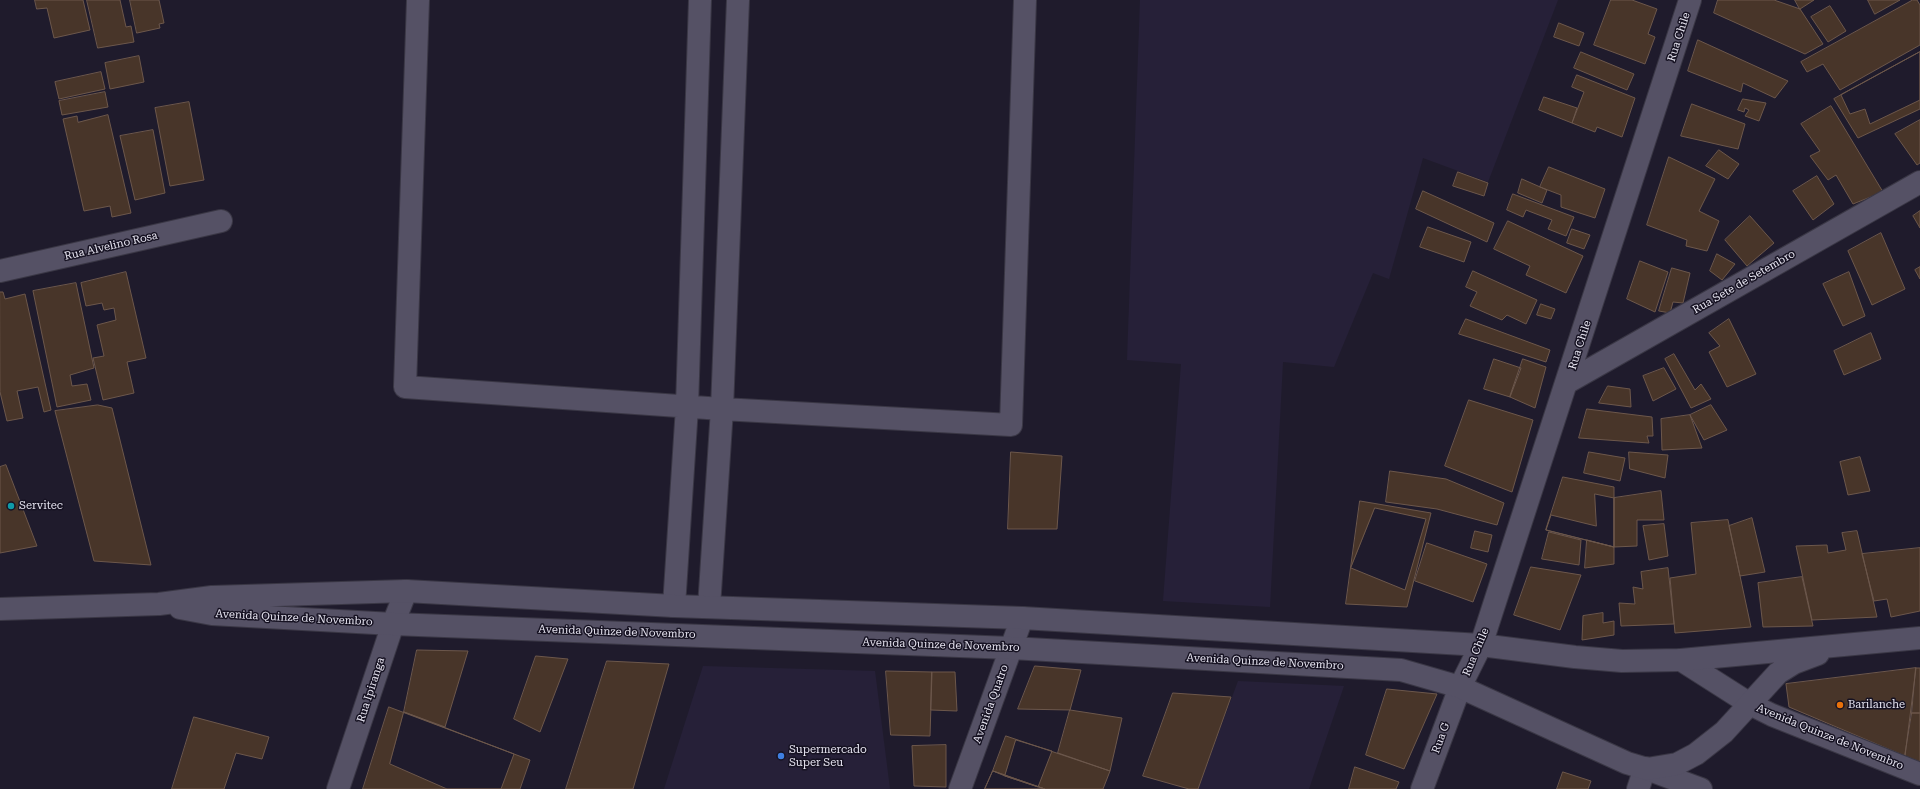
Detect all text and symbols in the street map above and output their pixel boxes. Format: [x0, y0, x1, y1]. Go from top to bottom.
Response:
street label: Rua Chile [1665, 11, 1693, 63]
street label: Rua Alvelino Rosa [63, 229, 159, 263]
street label: Rua Sete de Setembro [1690, 247, 1798, 317]
street label: Rua Chile [1566, 319, 1594, 371]
place label: Servitec [19, 499, 63, 513]
marker: Servitec [6, 501, 16, 511]
street label: Avenida Quinze de Novembro [215, 607, 373, 629]
street label: Avenida Quinze de Novembro [538, 623, 696, 641]
street label: Rua Chile [1460, 626, 1492, 678]
street label: Avenida Quinze de Novembro [862, 636, 1020, 654]
street label: Avenida Quinze de Novembro [1186, 651, 1344, 673]
street label: Rua Ipiranga [354, 656, 388, 724]
street label: Avenida Quatro [971, 663, 1011, 745]
place label: Barilanche [1848, 698, 1905, 712]
marker: Barilanche [1835, 700, 1845, 710]
street label: Avenida Quinze de Novembro [1754, 701, 1906, 773]
street label: Rua G [1429, 721, 1453, 755]
place label: Supermercado Super Seu [789, 743, 867, 769]
marker: Supermercado Super Seu [776, 751, 786, 761]

